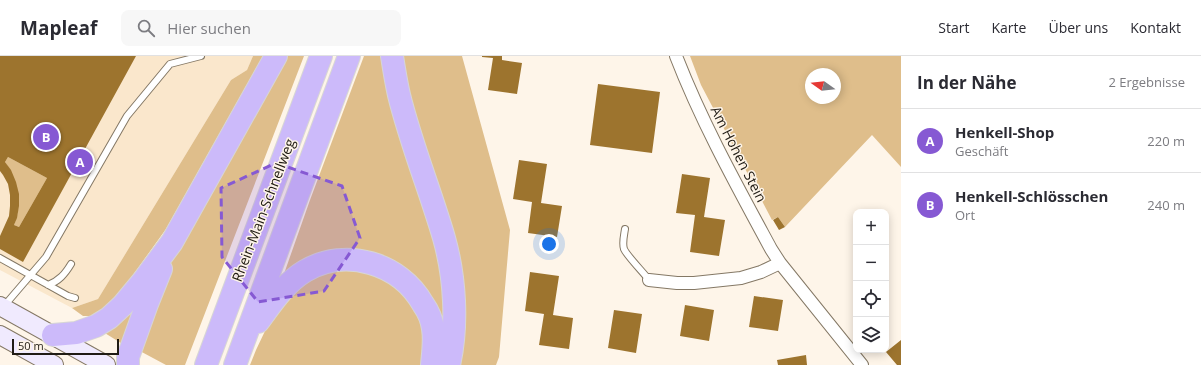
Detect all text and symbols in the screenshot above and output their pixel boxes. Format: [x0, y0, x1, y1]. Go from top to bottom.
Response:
search box [121, 10, 401, 46]
text: Mapleaf [20, 15, 97, 41]
icon: search [135, 17, 157, 39]
text: Hier suchen [167, 18, 251, 38]
text: Start [938, 18, 970, 37]
text: Karte [992, 18, 1026, 37]
text: Über uns [1048, 18, 1108, 37]
text: Kontakt [1130, 18, 1181, 37]
north arrow [805, 68, 841, 104]
text: In der Nähe [917, 71, 1016, 94]
text: 2 Ergebnisse [1108, 73, 1185, 91]
street label: Am Hohen Stein [707, 103, 771, 205]
pin: B [33, 122, 59, 152]
text: Henkell-Shop [955, 122, 1054, 142]
text: A [926, 132, 934, 150]
text: 220 m [1147, 132, 1185, 150]
street label: Rhein-Main-Schnellweg [227, 136, 299, 284]
text: Geschäft [955, 142, 1008, 160]
pin: A [67, 147, 93, 177]
text: Henkell-Schlösschen [955, 186, 1108, 206]
text: B [926, 196, 934, 214]
text: 240 m [1147, 196, 1185, 214]
text: Ort [955, 206, 975, 224]
map controls [853, 209, 889, 353]
button: + [853, 209, 889, 245]
your location [539, 234, 559, 254]
button: − [853, 245, 889, 281]
button: locate [853, 281, 889, 317]
button: layers [853, 317, 889, 353]
scale bar [12, 337, 119, 356]
text: 50 m [18, 338, 44, 353]

